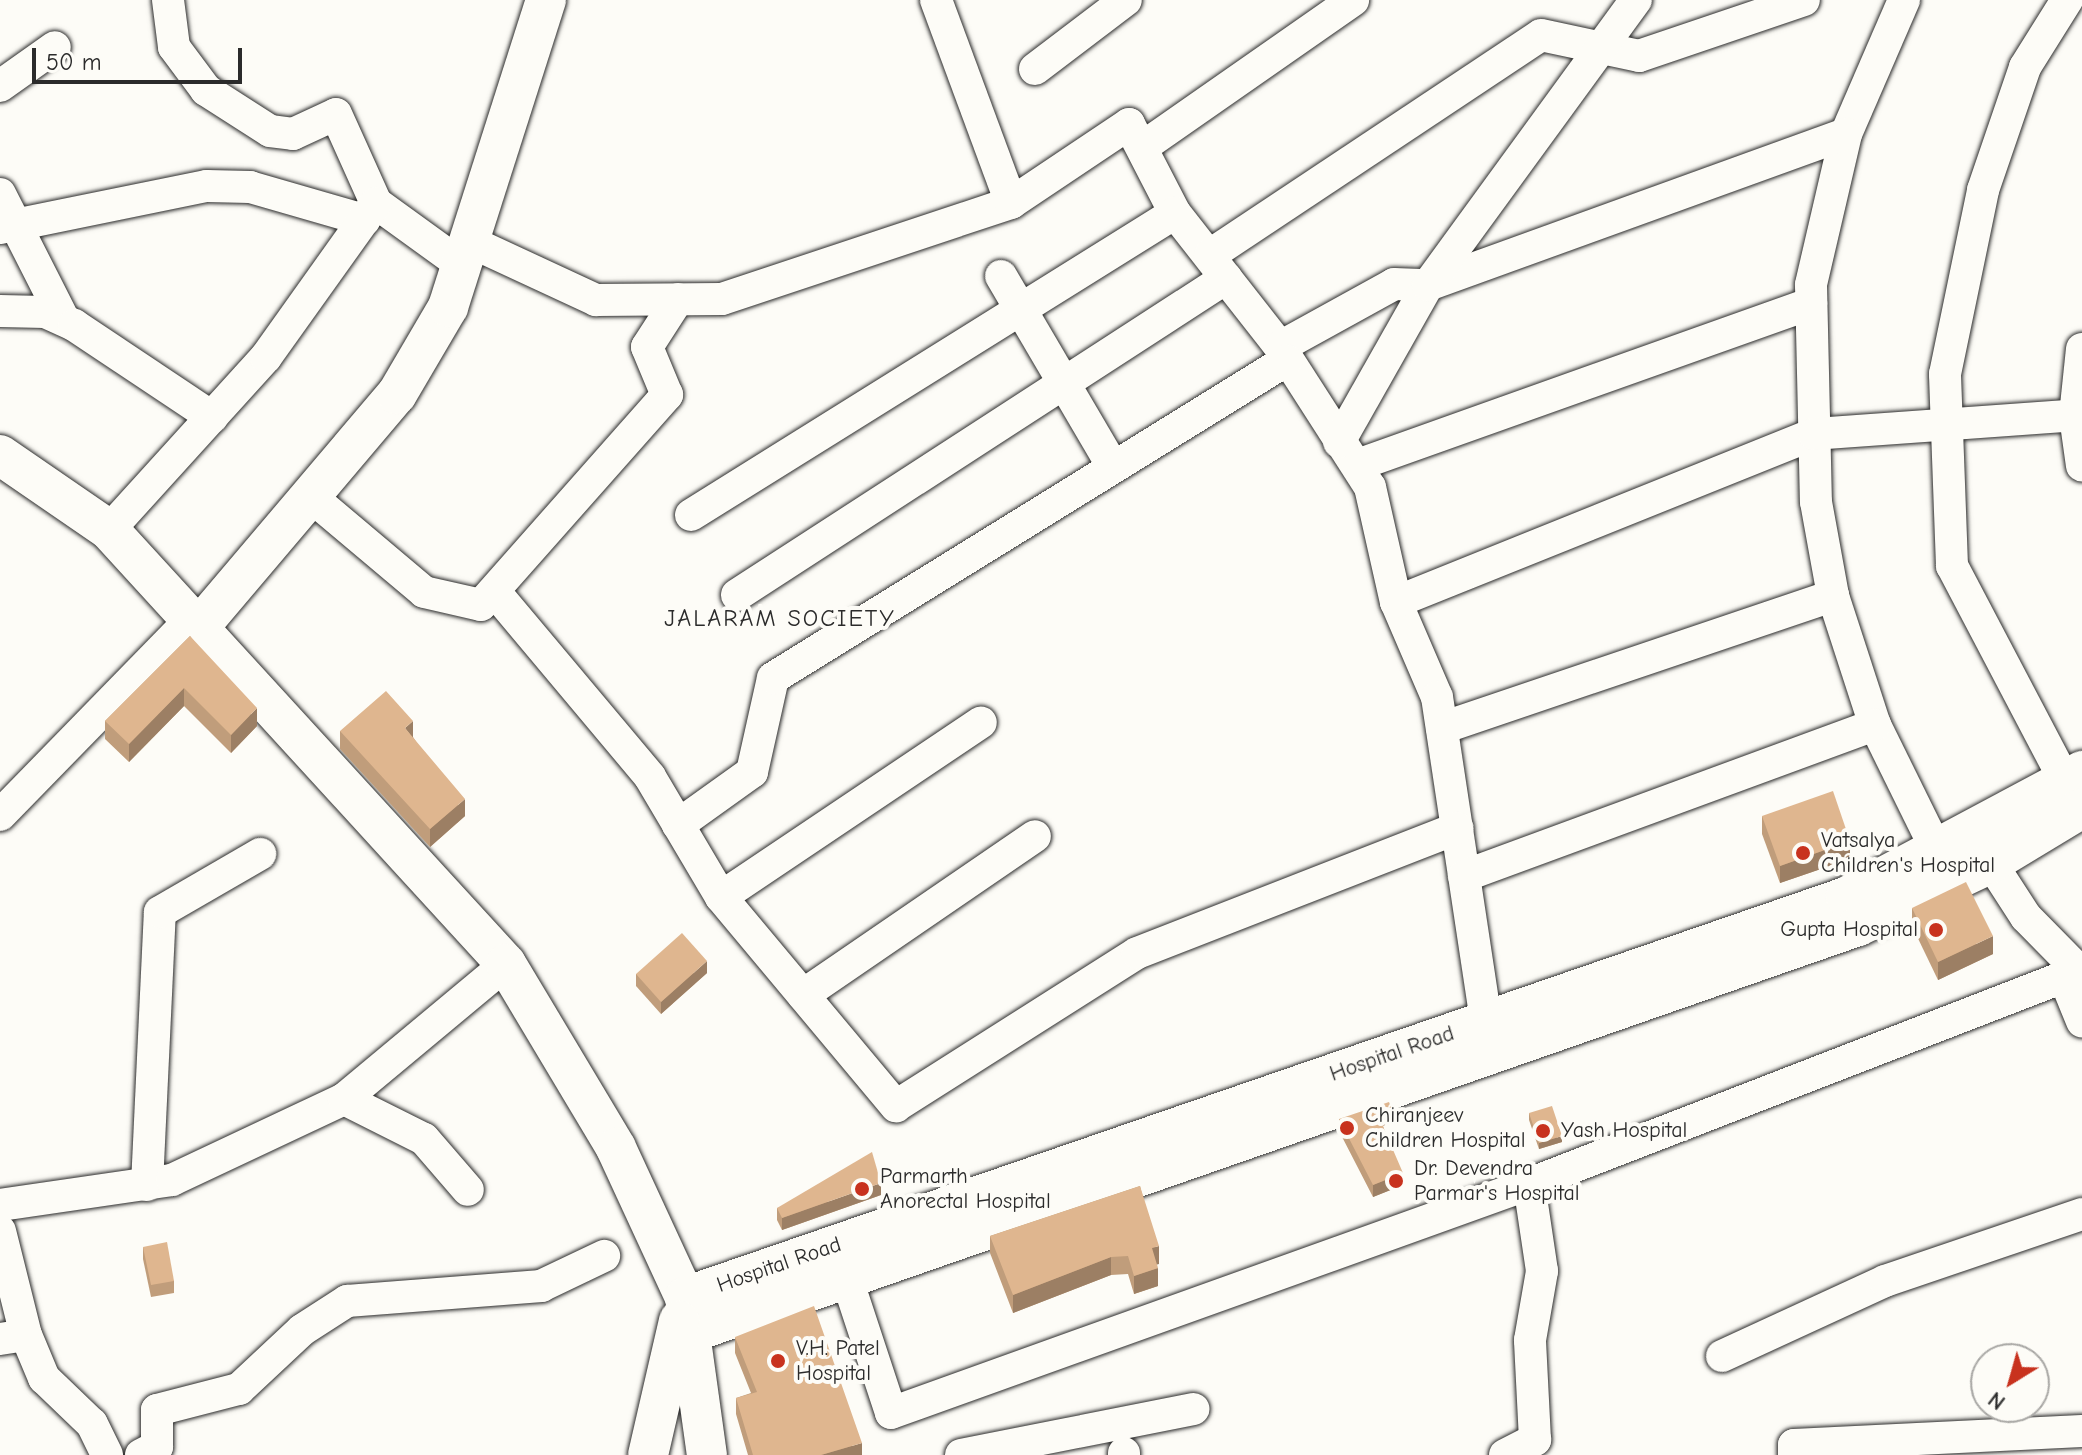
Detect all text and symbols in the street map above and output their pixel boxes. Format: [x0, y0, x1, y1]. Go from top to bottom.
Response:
scale bar [36, 32, 246, 82]
text: 50 m [46, 48, 102, 76]
district label: JALARAM SOCIETY [664, 605, 896, 633]
place label: Vatsalya Children's Hospital [1821, 827, 1995, 878]
marker: Vatsalya Children's Hospital [1792, 842, 1814, 864]
place label: Gupta Hospital [1780, 917, 1918, 943]
marker: Gupta Hospital [1925, 919, 1947, 941]
street label: Hospital Road [1326, 1020, 1458, 1088]
place label: Chiranjeev Children Hospital [1365, 1102, 1526, 1154]
marker: Chiranjeev Children Hospital [1336, 1117, 1358, 1139]
place label: Yash Hospital [1561, 1118, 1687, 1144]
marker: Yash Hospital [1532, 1120, 1554, 1142]
place label: Dr. Devendra Parmar's Hospital [1414, 1155, 1580, 1206]
place label: Parmarth Anorectal Hospital [880, 1163, 1051, 1214]
marker: Dr. Devendra Parmar's Hospital [1385, 1170, 1407, 1192]
marker: Parmarth Anorectal Hospital [851, 1178, 873, 1200]
street label: Hospital Road [713, 1231, 845, 1299]
place label: V.H. Patel Hospital [796, 1335, 880, 1386]
north arrow [1970, 1343, 2050, 1423]
marker: V.H. Patel Hospital [767, 1350, 789, 1372]
text: N [1983, 1386, 2010, 1415]

